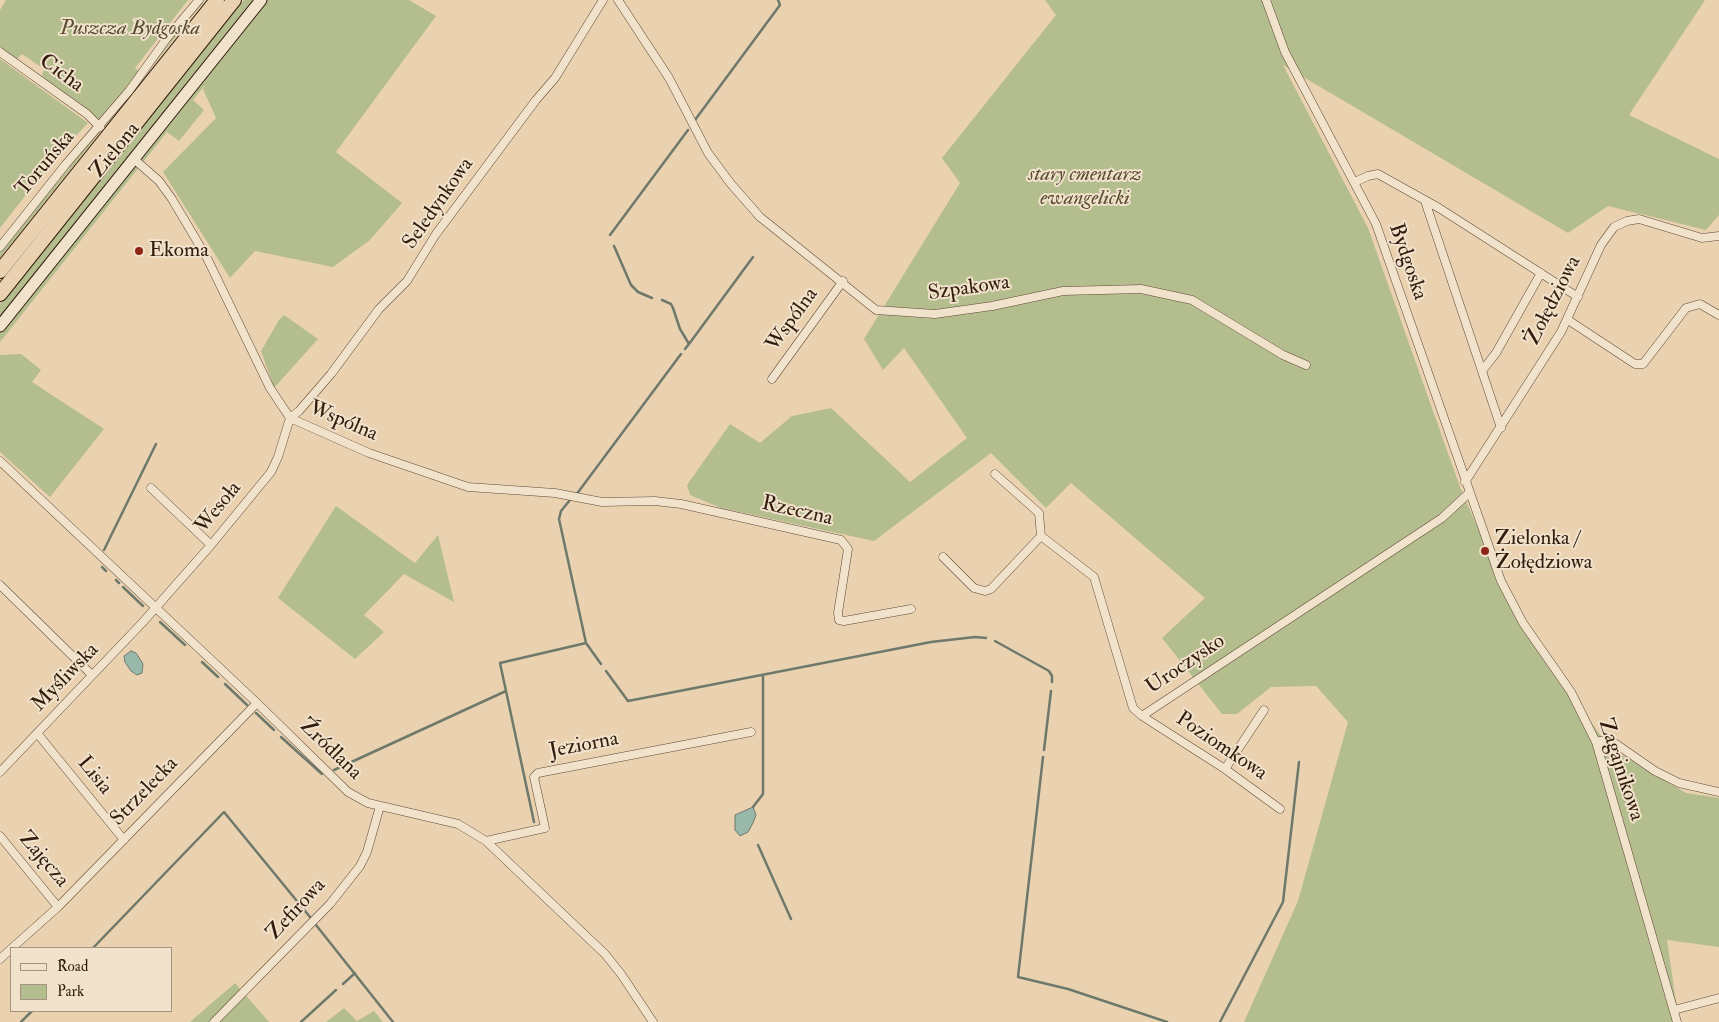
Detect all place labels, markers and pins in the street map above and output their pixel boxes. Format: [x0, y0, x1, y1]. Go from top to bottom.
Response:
place label: Ekoma [149, 238, 209, 264]
marker: Ekoma [133, 245, 145, 257]
place label: Zielonka / Żołędziowa [1495, 526, 1592, 576]
marker: Zielonka / Żołędziowa [1479, 545, 1491, 557]

